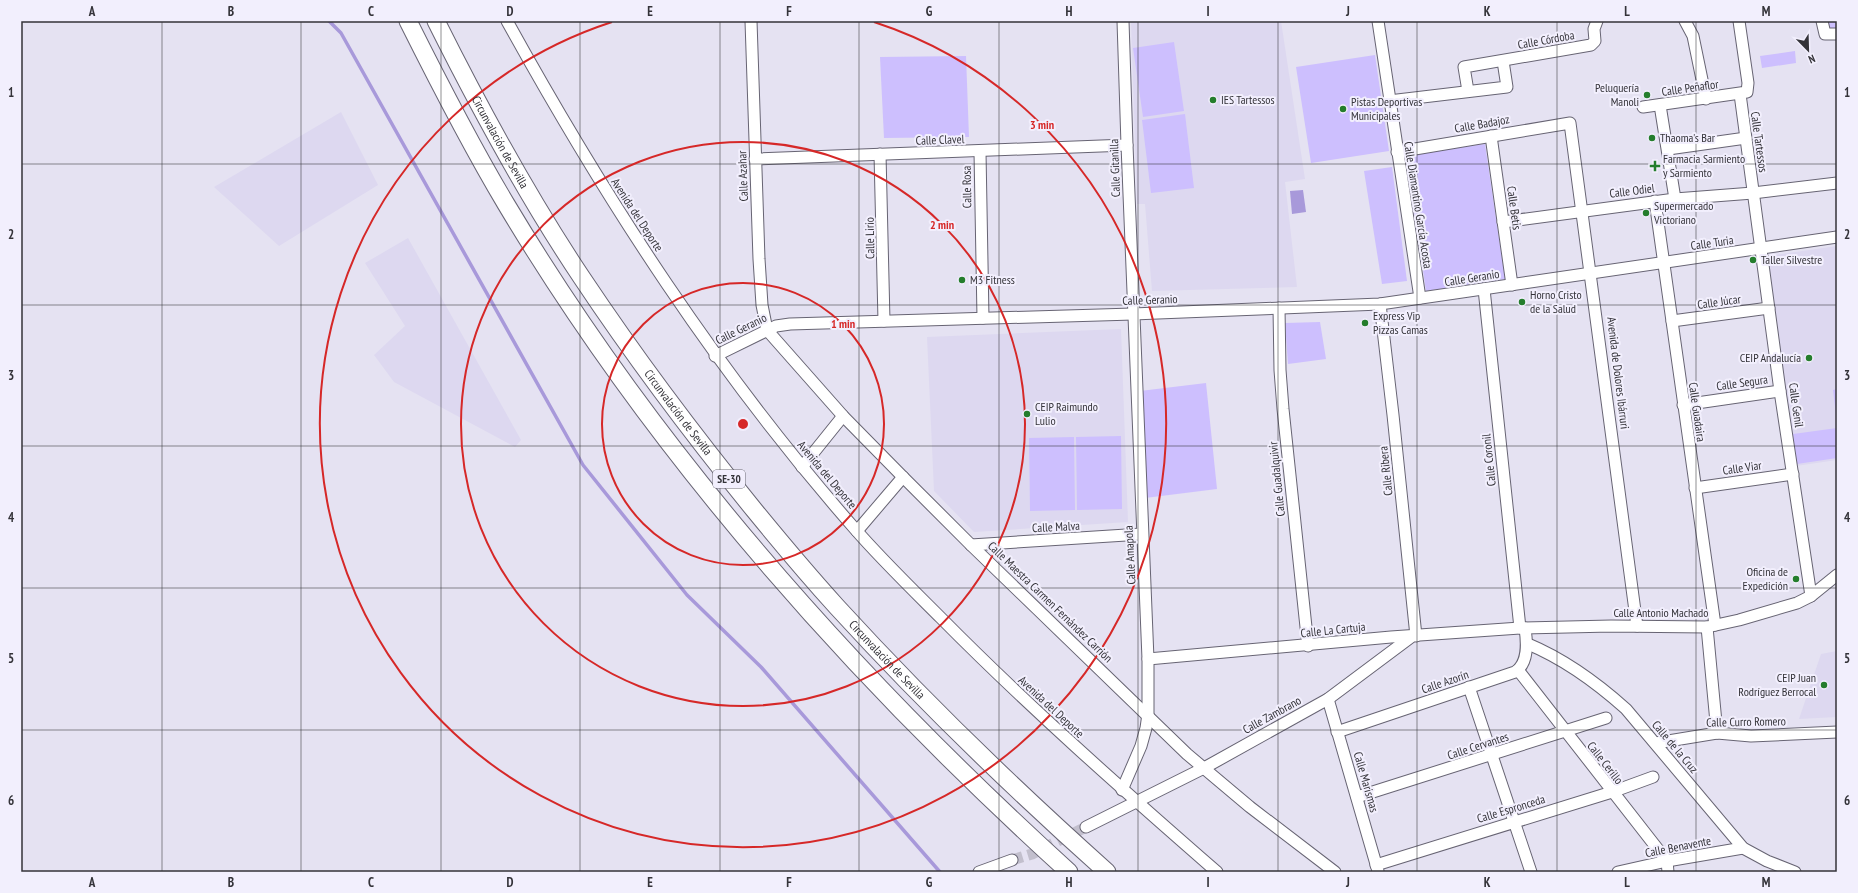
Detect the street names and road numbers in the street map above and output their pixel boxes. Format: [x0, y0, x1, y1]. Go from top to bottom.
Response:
street label: Calle Córdoba [1516, 27, 1576, 52]
street label: Calle Peñaflor [1660, 76, 1720, 99]
street label: Circunvalación de Sevilla [469, 93, 532, 191]
street label: Calle Badajoz [1453, 111, 1511, 136]
street label: Calle Tartessos [1748, 111, 1771, 173]
street label: Calle Clavel [915, 131, 965, 148]
street label: Calle Gitanilla [1106, 139, 1123, 197]
street label: Calle Diamantino García Acosta [1401, 140, 1436, 270]
street label: Calle Azahar [734, 150, 751, 202]
street label: Calle Rosa [959, 165, 974, 208]
street label: Avenida del Deporte [608, 175, 667, 254]
street label: Calle Odiel [1609, 180, 1656, 201]
street label: Calle Betis [1504, 185, 1525, 231]
street label: Calle Lirio [862, 217, 877, 259]
street label: Calle Turia [1690, 232, 1735, 253]
street label: Calle Geranio [1443, 266, 1500, 289]
street label: Calle Geranio [1122, 291, 1178, 308]
street label: Calle Júcar [1696, 291, 1742, 312]
street label: Calle Geranio [713, 310, 769, 347]
street label: Avenida de Dolores Ibárruri [1604, 316, 1633, 430]
street label: Circunvalación de Sevilla [641, 366, 716, 458]
street label: Calle Segura [1715, 371, 1769, 394]
street label: Calle Guadaira [1686, 381, 1709, 443]
street label: Calle Genil [1786, 382, 1807, 428]
street label: Calle Coronil [1478, 433, 1499, 487]
street label: Avenida del Deporte [795, 438, 860, 512]
street label: Calle Guadalquivir [1265, 440, 1288, 517]
street label: Calle Ribera [1375, 445, 1396, 497]
street label: Calle Viar [1721, 457, 1763, 478]
road number: SE-30 [713, 470, 745, 488]
street label: Calle Malva [1032, 518, 1080, 535]
street label: Calle Amapola [1120, 525, 1139, 585]
street label: Calle Maestra Carmen Fernández Carrión [985, 538, 1116, 665]
street label: Calle Antonio Machado [1613, 605, 1709, 620]
street label: Circunvalación de Sevilla [846, 617, 929, 702]
street label: Calle La Cartuja [1300, 619, 1366, 640]
street label: Calle Azorín [1419, 666, 1470, 697]
street label: Avenida del Deporte [1015, 672, 1087, 741]
street label: Calle Zambrano [1240, 692, 1304, 737]
street label: Calle Curro Romero [1706, 713, 1786, 730]
street label: Calle de la Cruz [1649, 717, 1702, 776]
street label: Calle Cervantes [1445, 729, 1510, 762]
street label: Calle Cerillo [1584, 738, 1627, 787]
street label: Calle Marismas [1351, 750, 1382, 814]
street label: Calle Espronceda [1475, 791, 1547, 826]
street label: Calle Benavente [1644, 833, 1712, 860]

